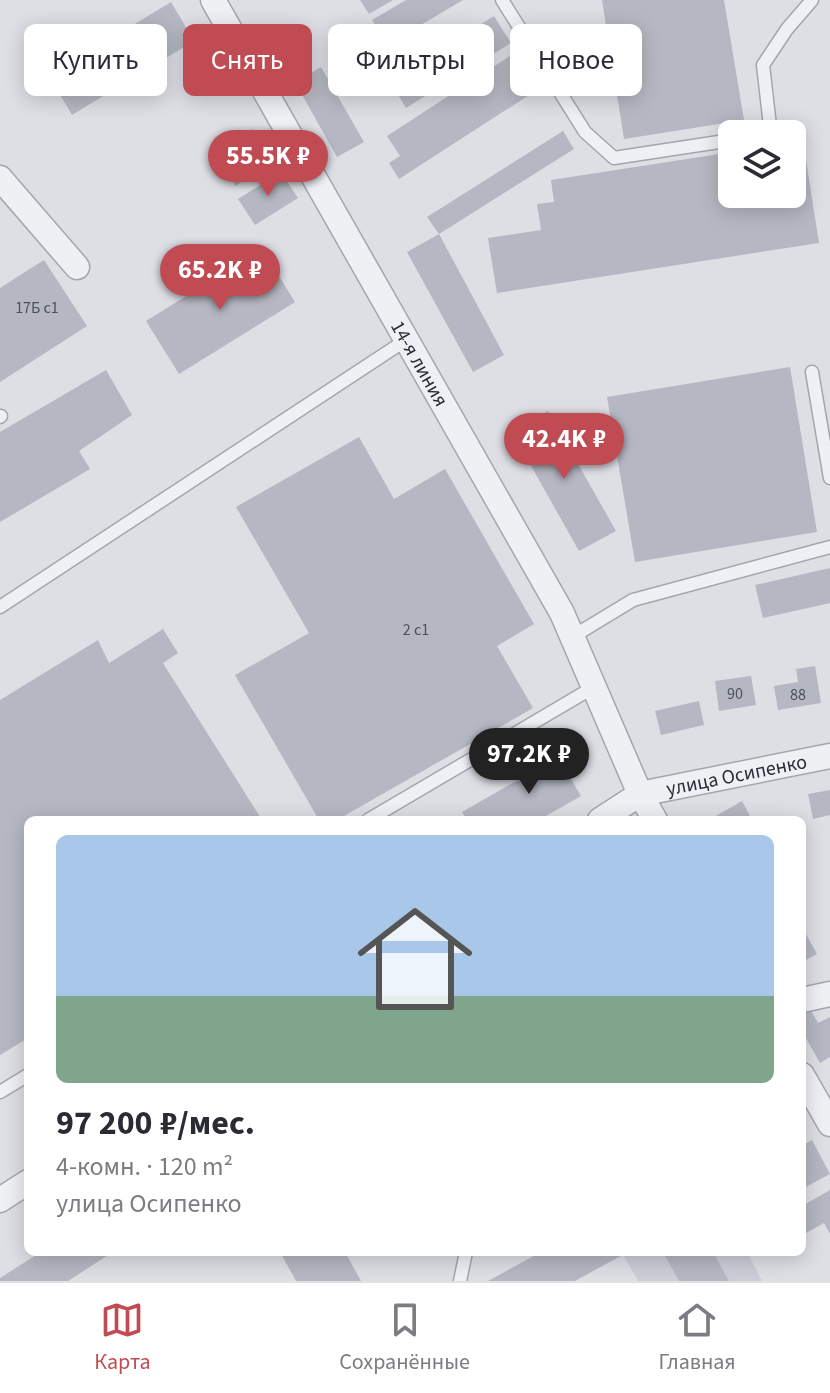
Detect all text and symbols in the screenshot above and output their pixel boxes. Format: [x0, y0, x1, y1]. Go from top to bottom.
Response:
chip: Купить [24, 24, 167, 96]
chip: Снять [183, 24, 312, 96]
chip: Фильтры [328, 24, 494, 96]
chip: Новое [510, 24, 642, 96]
map controls [718, 120, 806, 208]
button: layers [718, 120, 806, 208]
pin: 55.5K ₽ [194, 130, 342, 198]
text: 55.5K ₽ [226, 137, 310, 174]
pin: 65.2K ₽ [146, 244, 294, 312]
text: 65.2K ₽ [178, 251, 262, 288]
house number: 17Б с1 [15, 297, 59, 319]
street label: 14-я линия [383, 316, 455, 412]
pin: 42.4K ₽ [490, 413, 638, 481]
text: 42.4K ₽ [522, 420, 606, 457]
house number: 2 с1 [403, 619, 429, 641]
house number: 90 [727, 683, 743, 705]
house number: 88 [790, 684, 806, 706]
pin: 97.2K ₽ [455, 728, 603, 796]
text: 97.2K ₽ [487, 735, 571, 772]
street label: улица Осипенко [664, 748, 809, 803]
icon: home [343, 887, 487, 1031]
text: 97 200 ₽/мес. [56, 1099, 255, 1148]
text: 4-комн. · 120 m² [56, 1148, 233, 1185]
text: улица Осипенко [56, 1185, 242, 1222]
tab: Карта [94, 1298, 151, 1378]
tab: Сохранённые [339, 1298, 470, 1378]
tab: Главная [658, 1298, 736, 1378]

